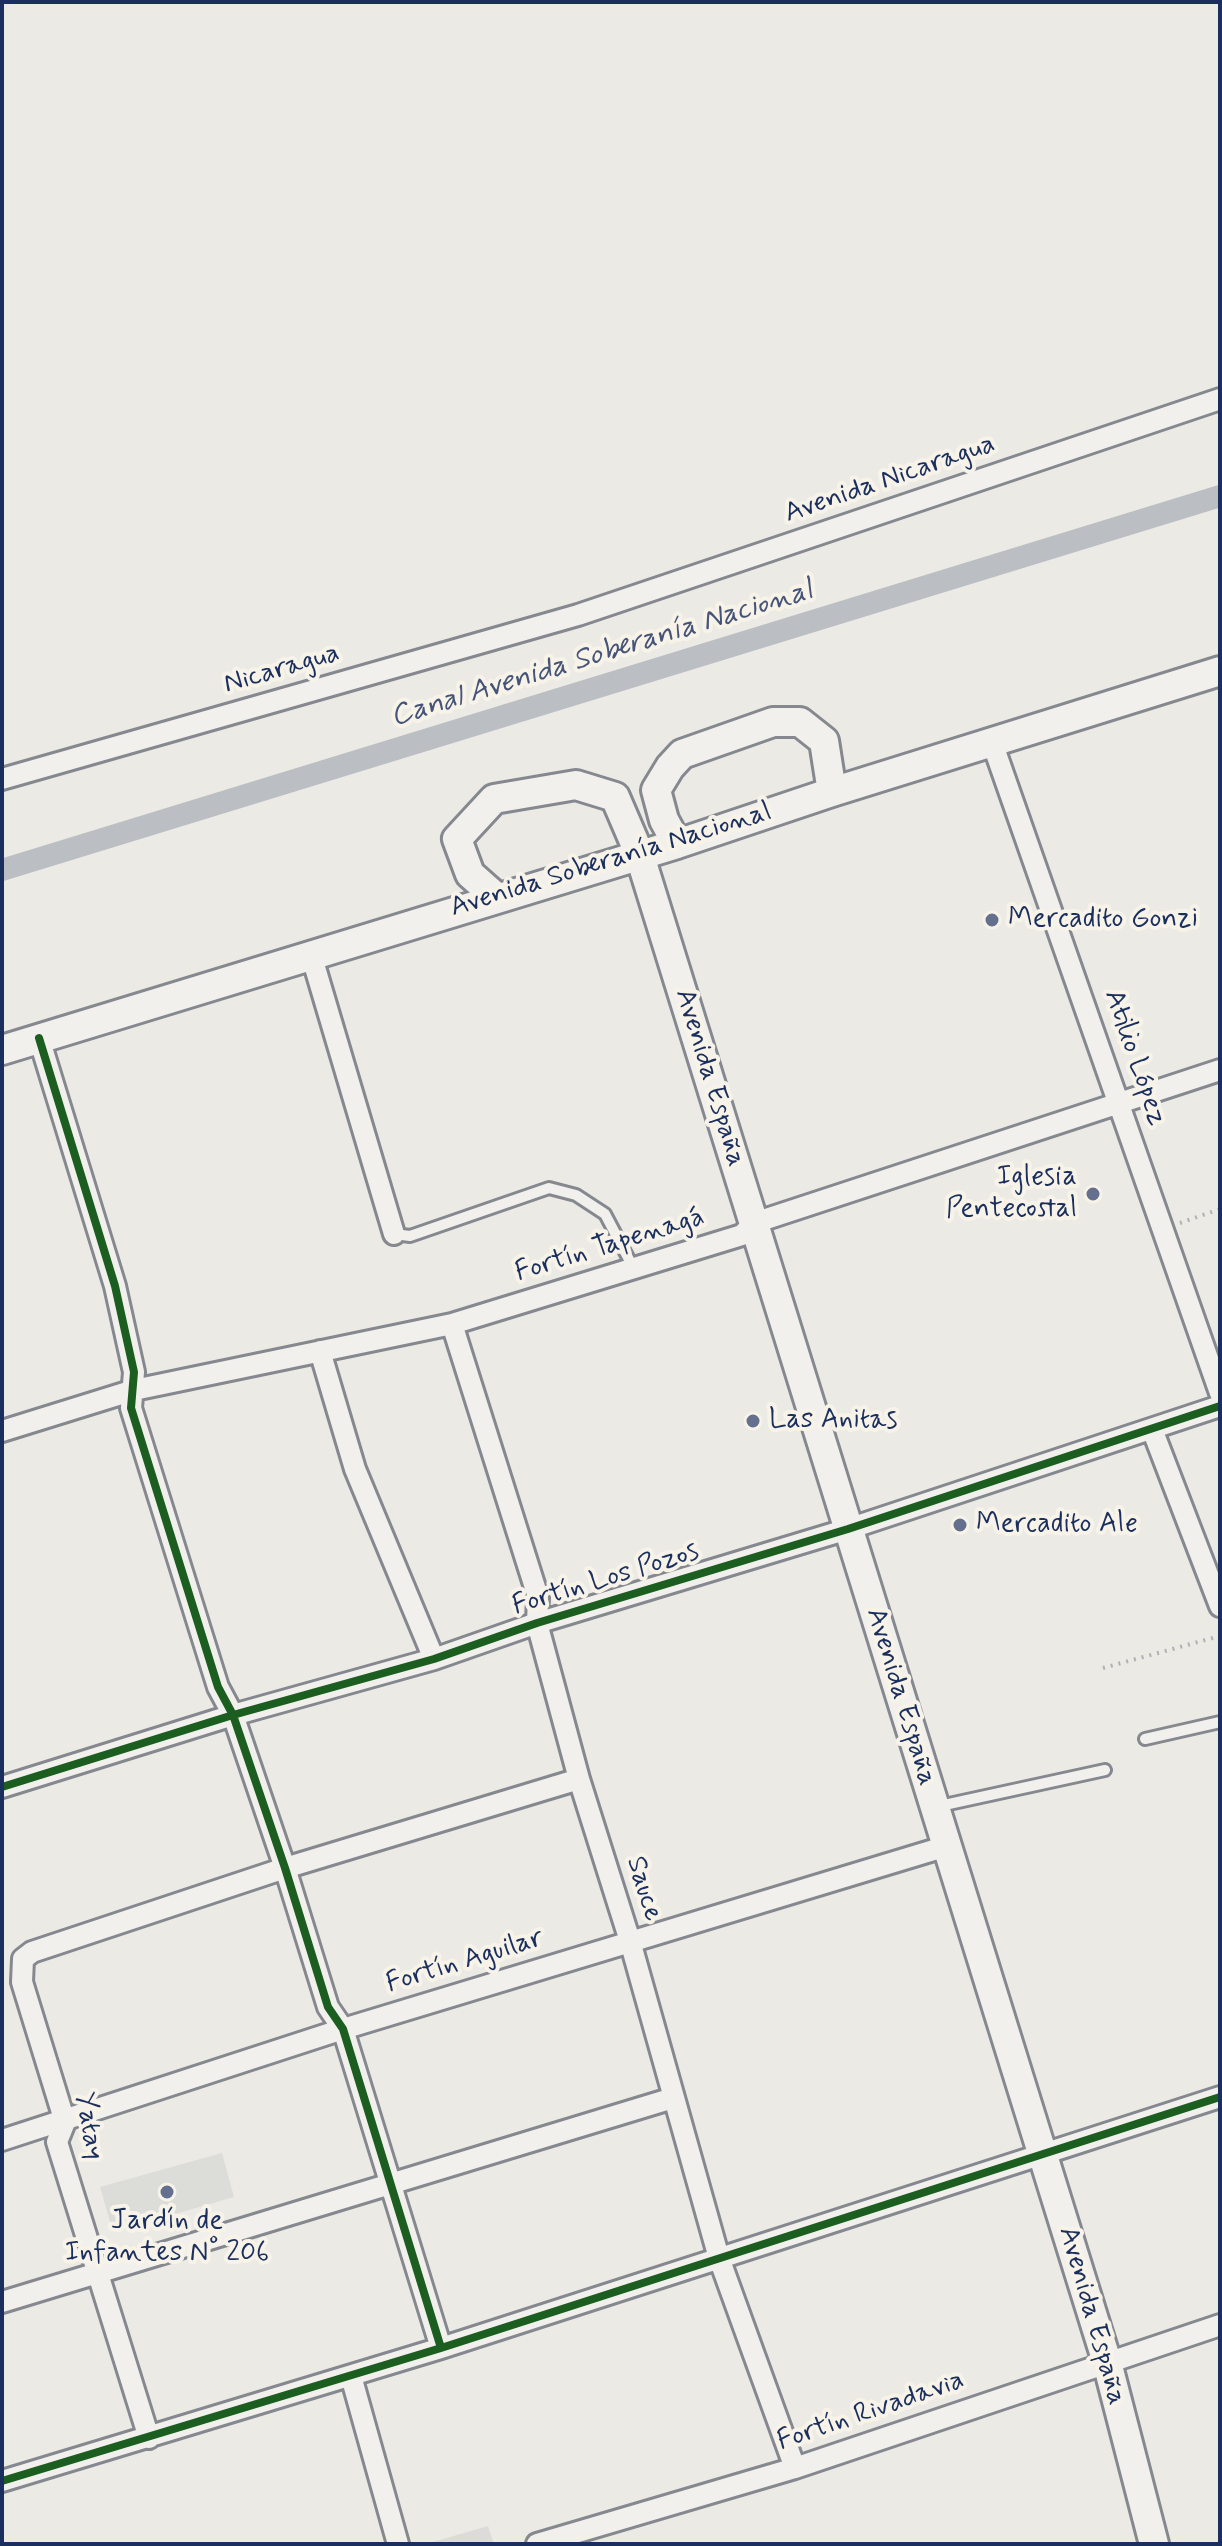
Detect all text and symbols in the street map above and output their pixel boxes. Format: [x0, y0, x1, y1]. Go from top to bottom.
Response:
street label: Avenida Nicaragua [780, 428, 1000, 532]
water label: Canal Avenida Soberanía Nacional [387, 574, 817, 736]
street label: Nicaragua [220, 637, 344, 703]
street label: Avenida Soberanía Nacional [446, 796, 776, 926]
place label: Mercadito Gonzi [1008, 903, 1198, 937]
marker: Mercadito Gonzi [983, 911, 1001, 929]
street label: Avenida España [666, 985, 752, 1171]
street label: Atilio López [1095, 986, 1173, 1130]
place label: Iglesia Pentecostal [946, 1161, 1077, 1227]
marker: Iglesia Pentecostal [1084, 1185, 1102, 1203]
street label: Fortín Tapenagá [511, 1201, 709, 1291]
place label: Las Anitas [769, 1404, 897, 1438]
marker: Las Anitas [744, 1412, 762, 1430]
place label: Mercadito Ale [976, 1508, 1138, 1542]
marker: Mercadito Ale [951, 1516, 969, 1534]
street label: Fortín Los Pozos [509, 1536, 703, 1624]
street label: Avenida España [857, 1604, 943, 1790]
street label: Sauce [617, 1853, 669, 1925]
street label: Fortín Aguilar [382, 1922, 548, 2002]
street label: Yatay [66, 2090, 110, 2162]
marker: Jardín de Infantes N° 206 [158, 2183, 176, 2201]
place label: Jardín de Infantes N° 206 [65, 2205, 269, 2271]
street label: Avenida España [1049, 2223, 1133, 2409]
street label: Fortín Rivadavia [773, 2364, 969, 2460]

